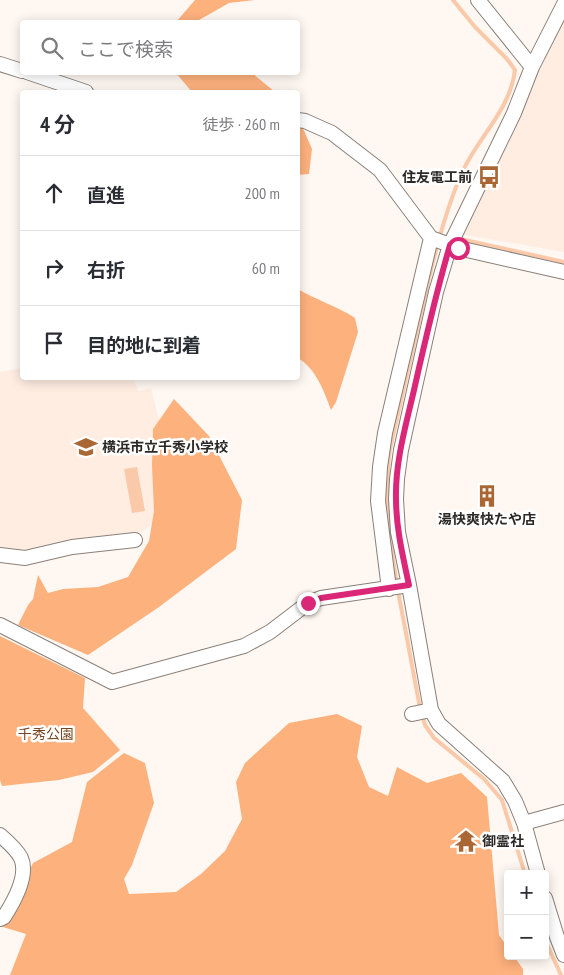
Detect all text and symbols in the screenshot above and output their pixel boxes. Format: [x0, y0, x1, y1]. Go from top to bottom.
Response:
search box [20, 20, 300, 75]
icon: search [38, 34, 66, 62]
text: ここで検索 [78, 37, 173, 61]
text: 4 分 [40, 111, 75, 138]
text: 徒歩 · 260 m [202, 114, 280, 134]
bus stop icon: 住友電工前 [476, 164, 502, 190]
place label: 住友電工前 [402, 168, 472, 186]
icon: ahead [40, 179, 68, 207]
text: 直進 [87, 183, 125, 207]
text: 200 m [245, 183, 280, 203]
route start [447, 237, 470, 260]
icon: right [40, 254, 68, 282]
text: 右折 [87, 258, 125, 282]
text: 60 m [252, 258, 280, 278]
icon: arrive [40, 329, 68, 357]
text: 目的地に到着 [87, 333, 201, 357]
school or university icon: 横浜市立千秀小学校 [73, 434, 99, 460]
place label: 横浜市立千秀小学校 [102, 438, 228, 456]
building icon: 湯快爽快たや店 [474, 483, 500, 509]
place label: 湯快爽快たや店 [438, 510, 536, 528]
route end [297, 592, 320, 615]
park label: 千秀公園 [18, 725, 74, 743]
temple icon: 御霊社 [453, 828, 479, 854]
place label: 御霊社 [482, 832, 524, 850]
map controls [504, 870, 549, 960]
button: + [504, 870, 549, 915]
button: − [504, 915, 549, 960]

